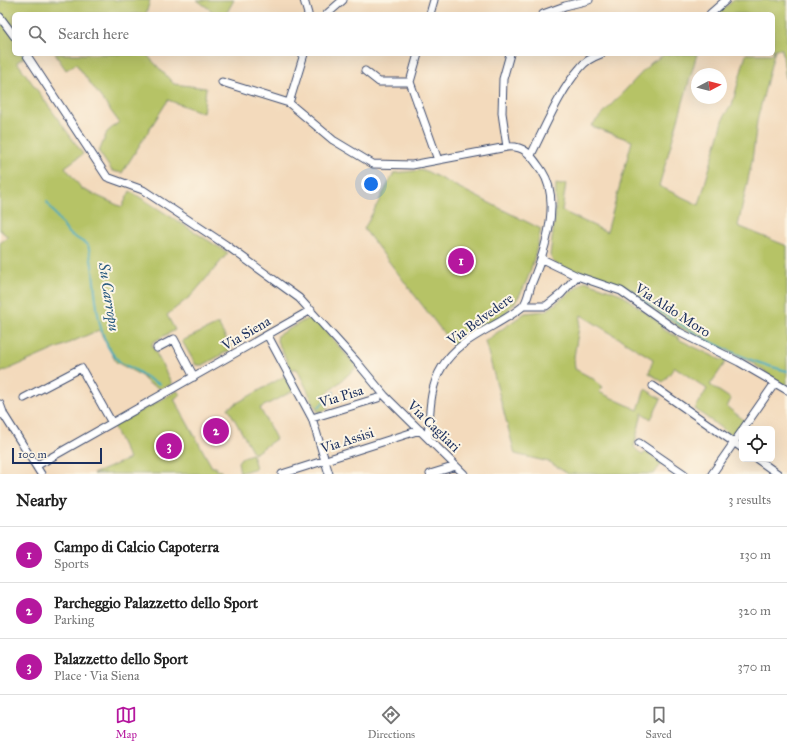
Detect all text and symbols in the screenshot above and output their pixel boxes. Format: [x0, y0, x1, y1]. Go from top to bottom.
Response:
search box [12, 12, 775, 56]
icon: search [26, 23, 48, 45]
text: Search here [58, 25, 129, 43]
north arrow [691, 68, 727, 104]
your location [361, 174, 381, 194]
pin: 1 [448, 246, 474, 276]
water label: Su Carropu [94, 260, 123, 333]
street label: Via Aldo Moro [631, 279, 714, 341]
street label: Via Belvedere [443, 290, 517, 350]
street label: Via Siena [218, 313, 274, 355]
street label: Via Pisa [316, 382, 365, 412]
street label: Via Cagliari [403, 396, 464, 456]
pin: 2 [203, 416, 229, 446]
street label: Via Assisi [317, 424, 376, 457]
map controls [739, 426, 775, 462]
button: locate [739, 426, 775, 462]
pin: 3 [156, 431, 182, 461]
scale bar [12, 446, 102, 465]
text: 100 m [18, 448, 47, 461]
text: Nearby [16, 490, 67, 511]
text: 3 results [728, 492, 771, 508]
text: Campo di Calcio Capoterra [54, 538, 219, 556]
text: 1 [26, 547, 32, 563]
text: 130 m [739, 547, 771, 563]
text: Sports [54, 556, 89, 572]
text: Parcheggio Palazzetto dello Sport [54, 594, 258, 612]
text: 2 [26, 603, 32, 619]
text: 320 m [738, 603, 771, 619]
text: Parking [54, 612, 94, 628]
text: Palazzetto dello Sport [54, 650, 188, 668]
text: 3 [26, 659, 32, 675]
text: 370 m [738, 659, 771, 675]
text: Place · Via Siena [54, 668, 140, 684]
tab: Map [115, 704, 137, 741]
tab: Directions [368, 704, 415, 741]
tab: Saved [646, 704, 672, 741]

